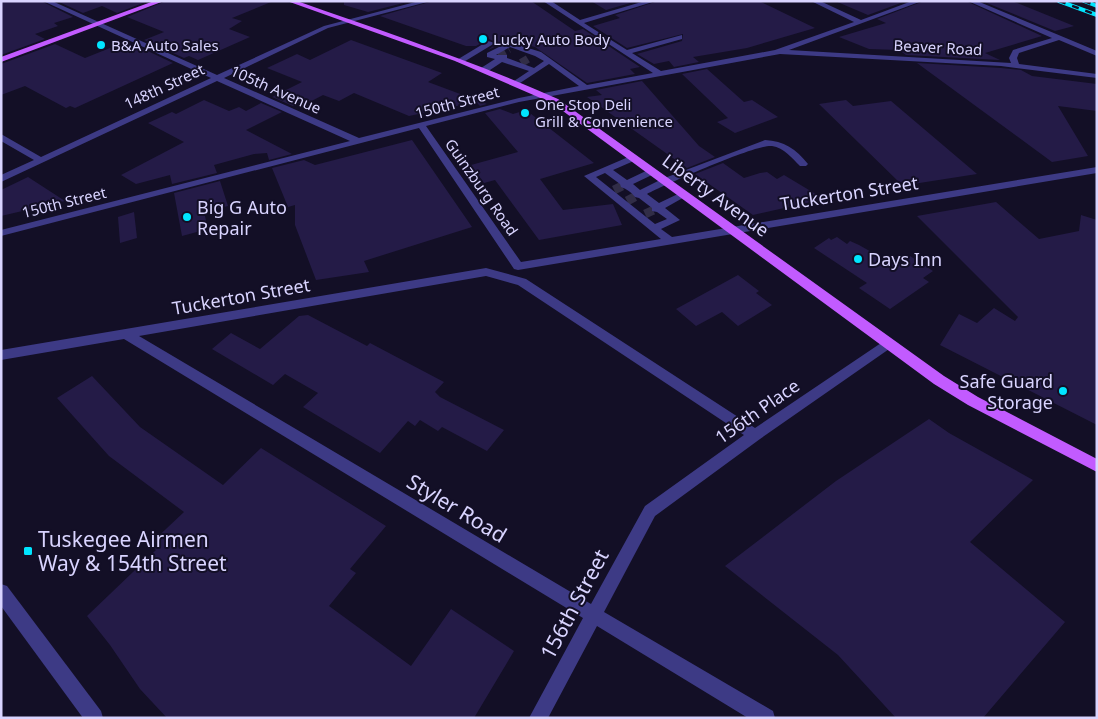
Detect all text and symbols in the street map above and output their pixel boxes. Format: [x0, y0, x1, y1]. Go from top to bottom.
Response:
place label: Lucky Auto Body [493, 29, 610, 49]
marker: Lucky Auto Body [477, 33, 489, 45]
place label: B&A Auto Sales [111, 35, 219, 55]
street label: Beaver Road [893, 35, 983, 59]
marker: B&A Auto Sales [95, 39, 107, 51]
street label: 148th Street [121, 58, 208, 113]
street label: 105th Avenue [228, 60, 324, 118]
street label: 150th Street [413, 81, 502, 123]
place label: One Stop Deli Grill & Convenience [535, 94, 673, 131]
marker: One Stop Deli Grill & Convenience [519, 107, 531, 119]
street label: Guinzburg Road [441, 135, 523, 239]
street label: Liberty Avenue [658, 148, 774, 242]
street label: Tuckerton Street [778, 170, 920, 216]
street label: 150th Street [20, 182, 109, 222]
place label: Big G Auto Repair [197, 195, 287, 240]
marker: Big G Auto Repair [181, 211, 193, 223]
place label: Days Inn [868, 247, 942, 271]
marker: Days Inn [852, 253, 864, 265]
street label: Tuckerton Street [170, 272, 312, 320]
place label: Safe Guard Storage [960, 369, 1053, 414]
street label: 156th Place [710, 373, 804, 449]
marker: Safe Guard Storage [1057, 385, 1069, 397]
street label: Styler Road [402, 467, 512, 549]
place label: Tuskegee Airmen Way & 154th Street [38, 525, 227, 577]
street label: 156th Street [533, 544, 615, 664]
marker: Tuskegee Airmen Way & 154th Street [22, 545, 34, 557]

